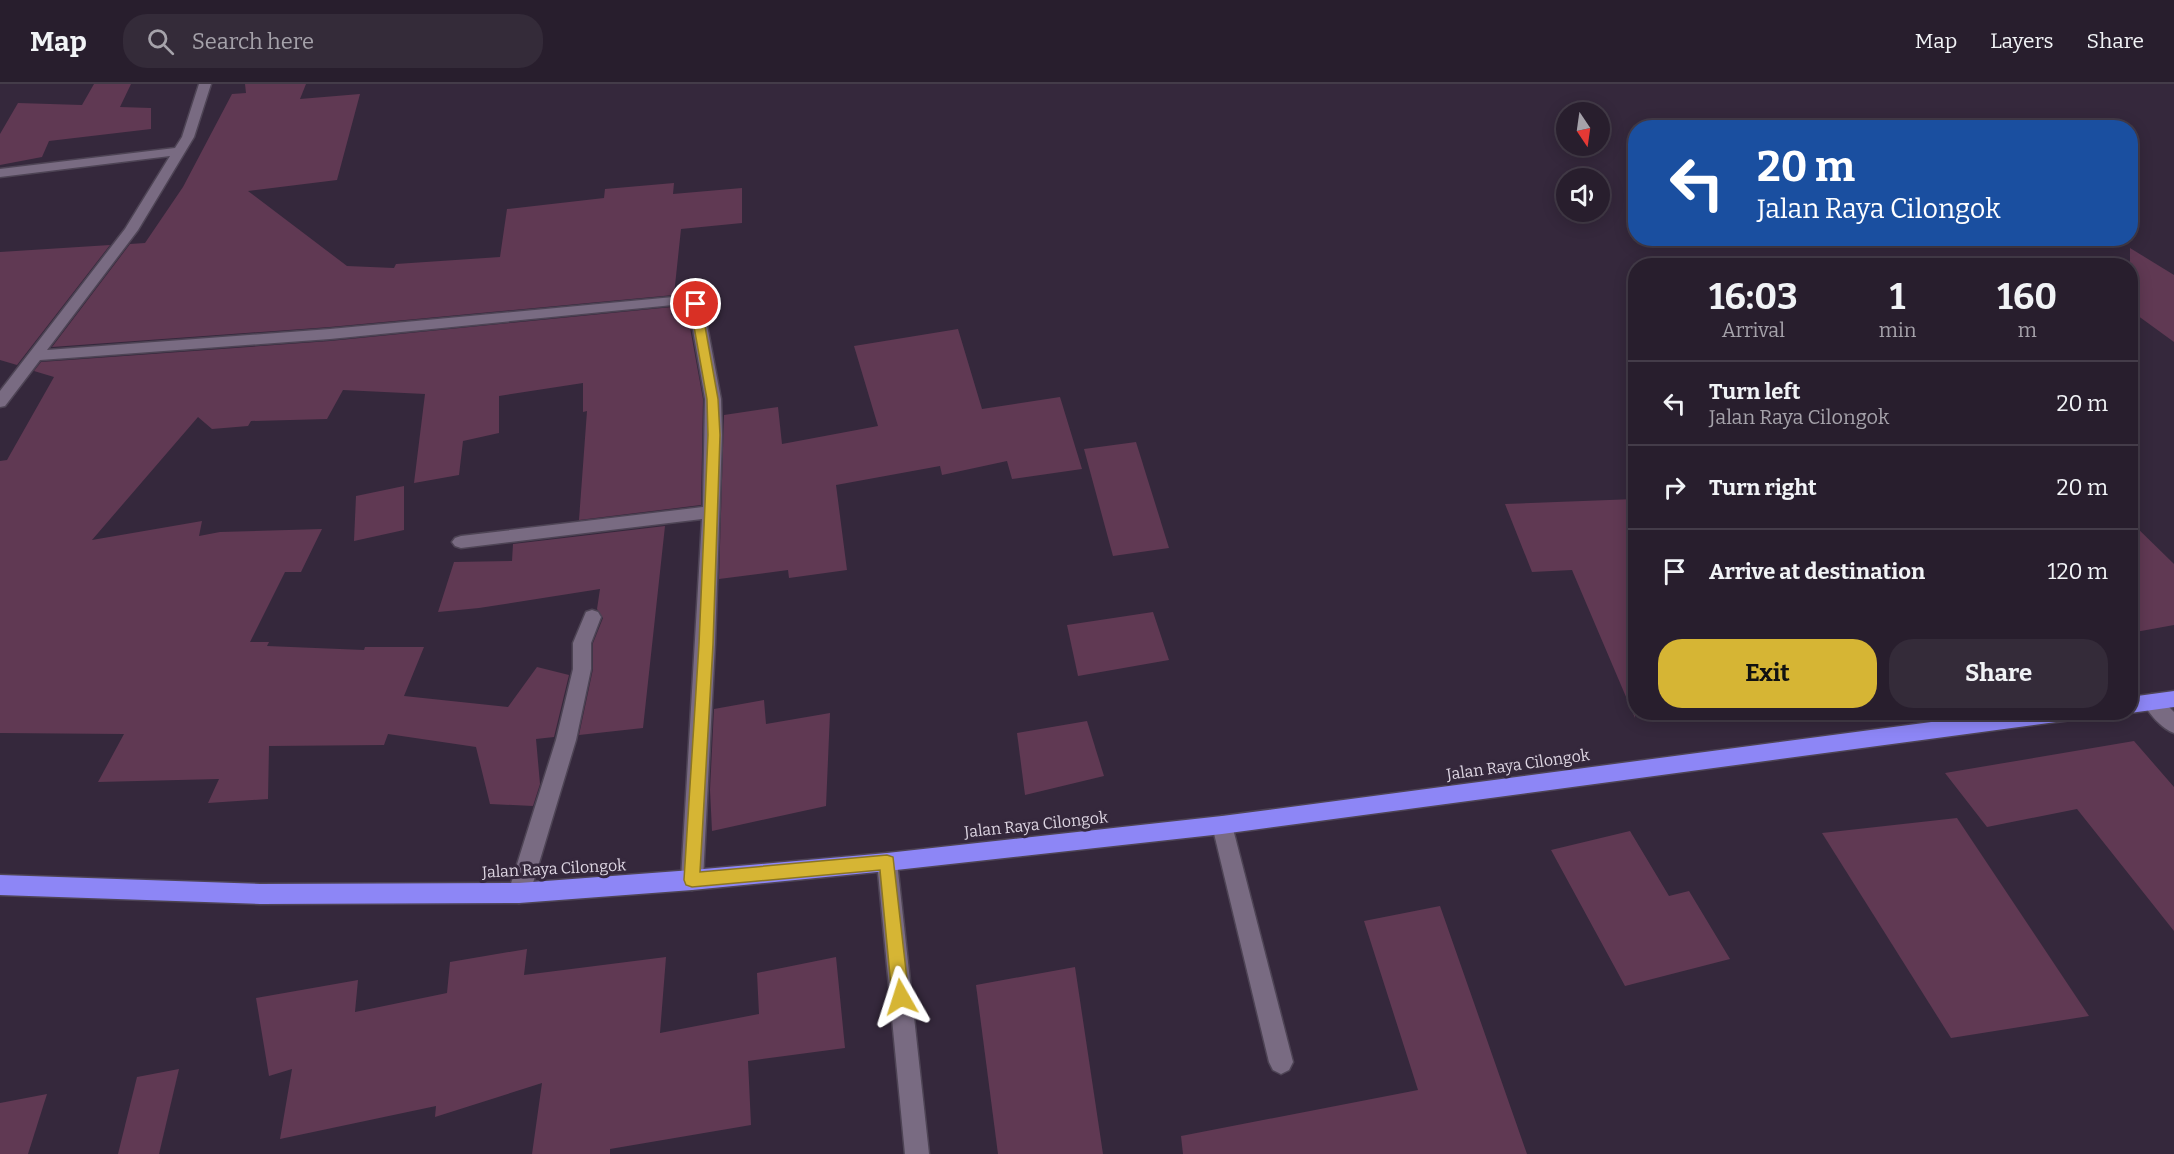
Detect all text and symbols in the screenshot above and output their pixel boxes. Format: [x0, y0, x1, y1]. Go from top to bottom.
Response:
search box [123, 14, 543, 68]
text: Map [30, 25, 87, 58]
icon: search [144, 25, 177, 58]
text: Search here [192, 28, 314, 55]
text: Map [1915, 28, 1957, 54]
text: Layers [1990, 28, 2054, 54]
text: Share [2087, 28, 2144, 54]
north arrow [1556, 102, 1610, 156]
map controls [1556, 102, 1610, 222]
text: 20 m [1757, 142, 1855, 192]
icon: left [1658, 144, 1736, 222]
button: sound [1556, 168, 1610, 222]
text: Jalan Raya Cilongok [1757, 193, 2001, 225]
text: 16:03 [1709, 275, 1798, 319]
text: 1 [1890, 275, 1905, 319]
text: 160 [1997, 275, 2057, 319]
pin [670, 278, 721, 329]
icon: arrive [679, 287, 712, 320]
text: Arrival [1722, 318, 1785, 342]
text: min [1879, 318, 1916, 342]
text: m [2018, 318, 2037, 342]
text: Turn left [1709, 378, 1801, 405]
icon: left [1658, 387, 1691, 420]
text: 20 m [2057, 390, 2108, 417]
text: Jalan Raya Cilongok [1709, 405, 1889, 429]
icon: right [1658, 471, 1691, 504]
text: Turn right [1709, 474, 1817, 501]
text: 20 m [2057, 474, 2108, 501]
icon: arrive [1658, 555, 1691, 588]
text: Arrive at destination [1709, 558, 1925, 585]
text: 120 m [2048, 558, 2108, 585]
button: Exit [1658, 639, 1877, 708]
button: Share [1889, 639, 2108, 708]
street label: Jalan Raya Cilongok [1444, 745, 1591, 784]
street label: Jalan Raya Cilongok [962, 808, 1109, 842]
street label: Jalan Raya Cilongok [480, 855, 627, 882]
position arrow [869, 965, 933, 1029]

